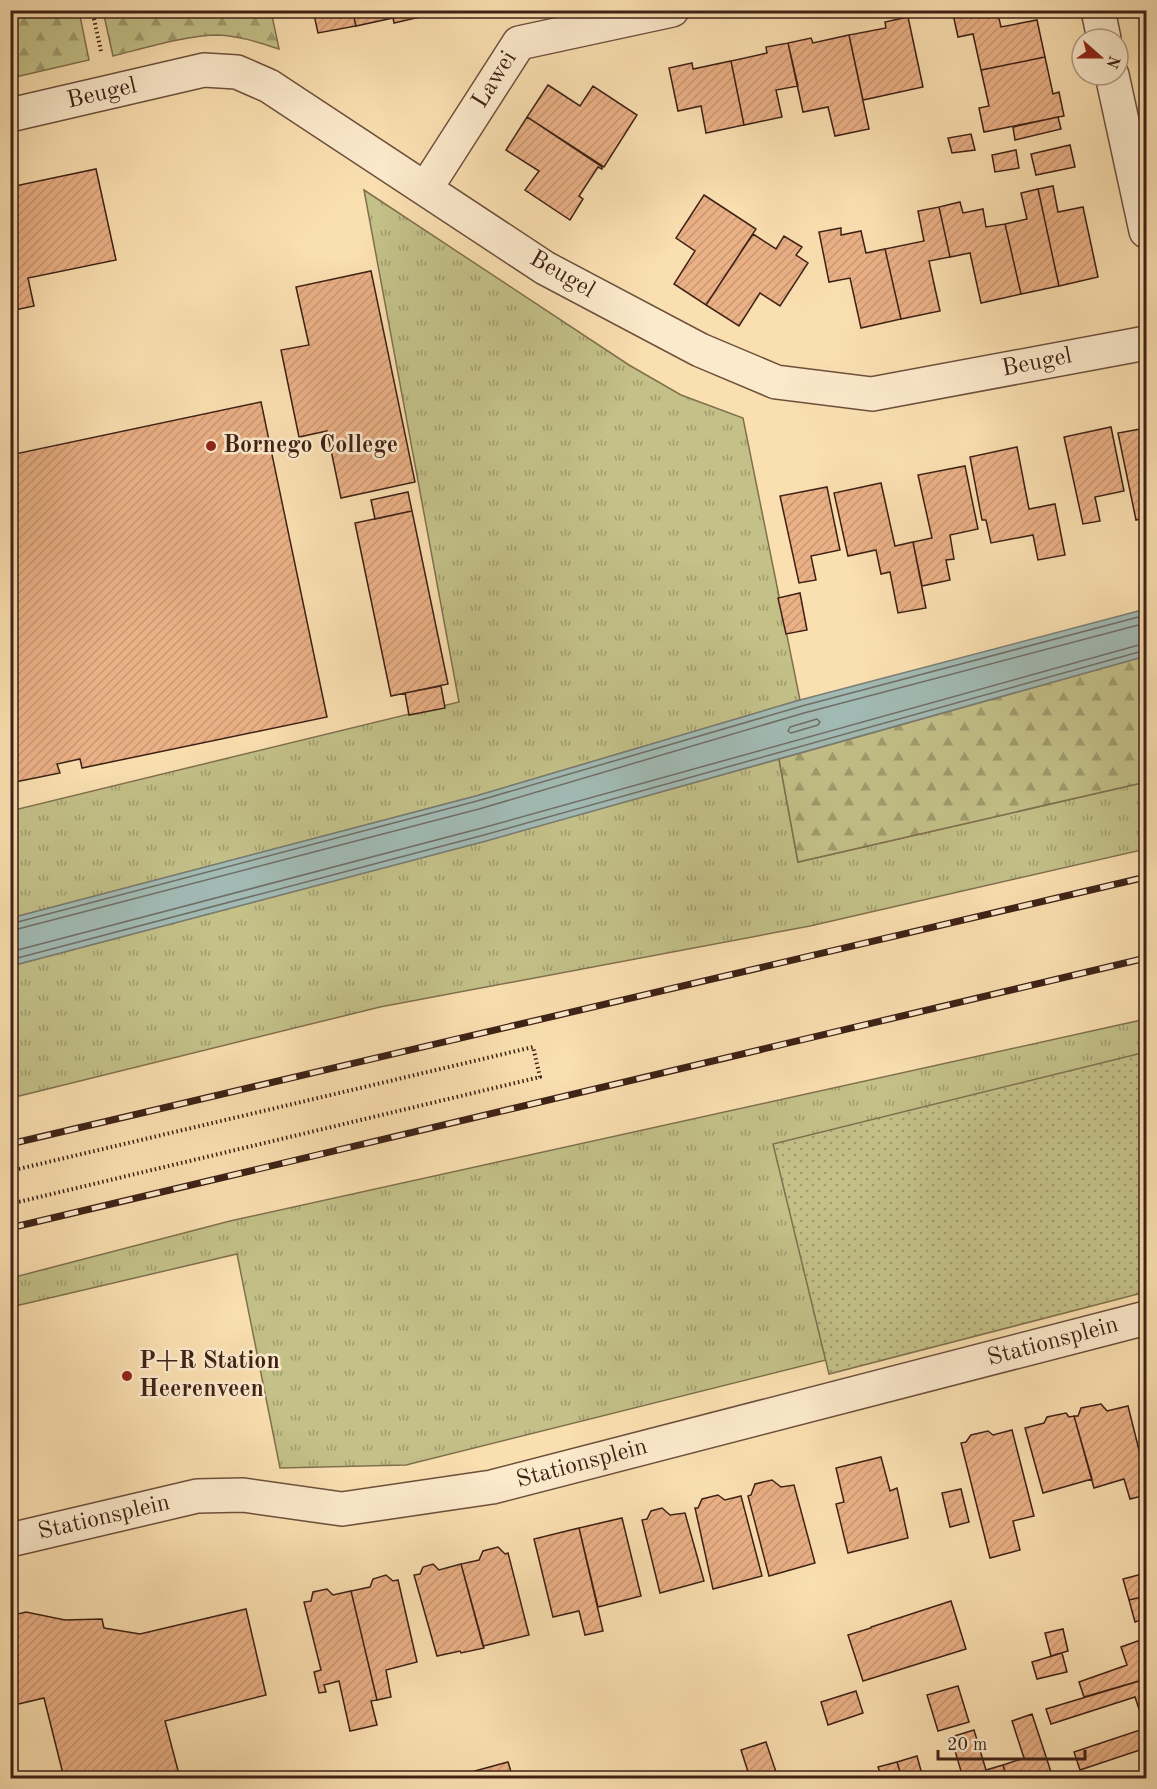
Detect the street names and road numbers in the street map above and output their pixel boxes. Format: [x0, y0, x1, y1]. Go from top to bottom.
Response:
street label: Lawei [468, 47, 522, 113]
street label: Beugel [65, 74, 139, 114]
street label: Beugel [525, 247, 599, 303]
street label: Beugel [1000, 344, 1074, 382]
street label: Stationsplein [985, 1313, 1121, 1371]
street label: Stationsplein [514, 1435, 650, 1493]
street label: Stationsplein [36, 1491, 172, 1545]

